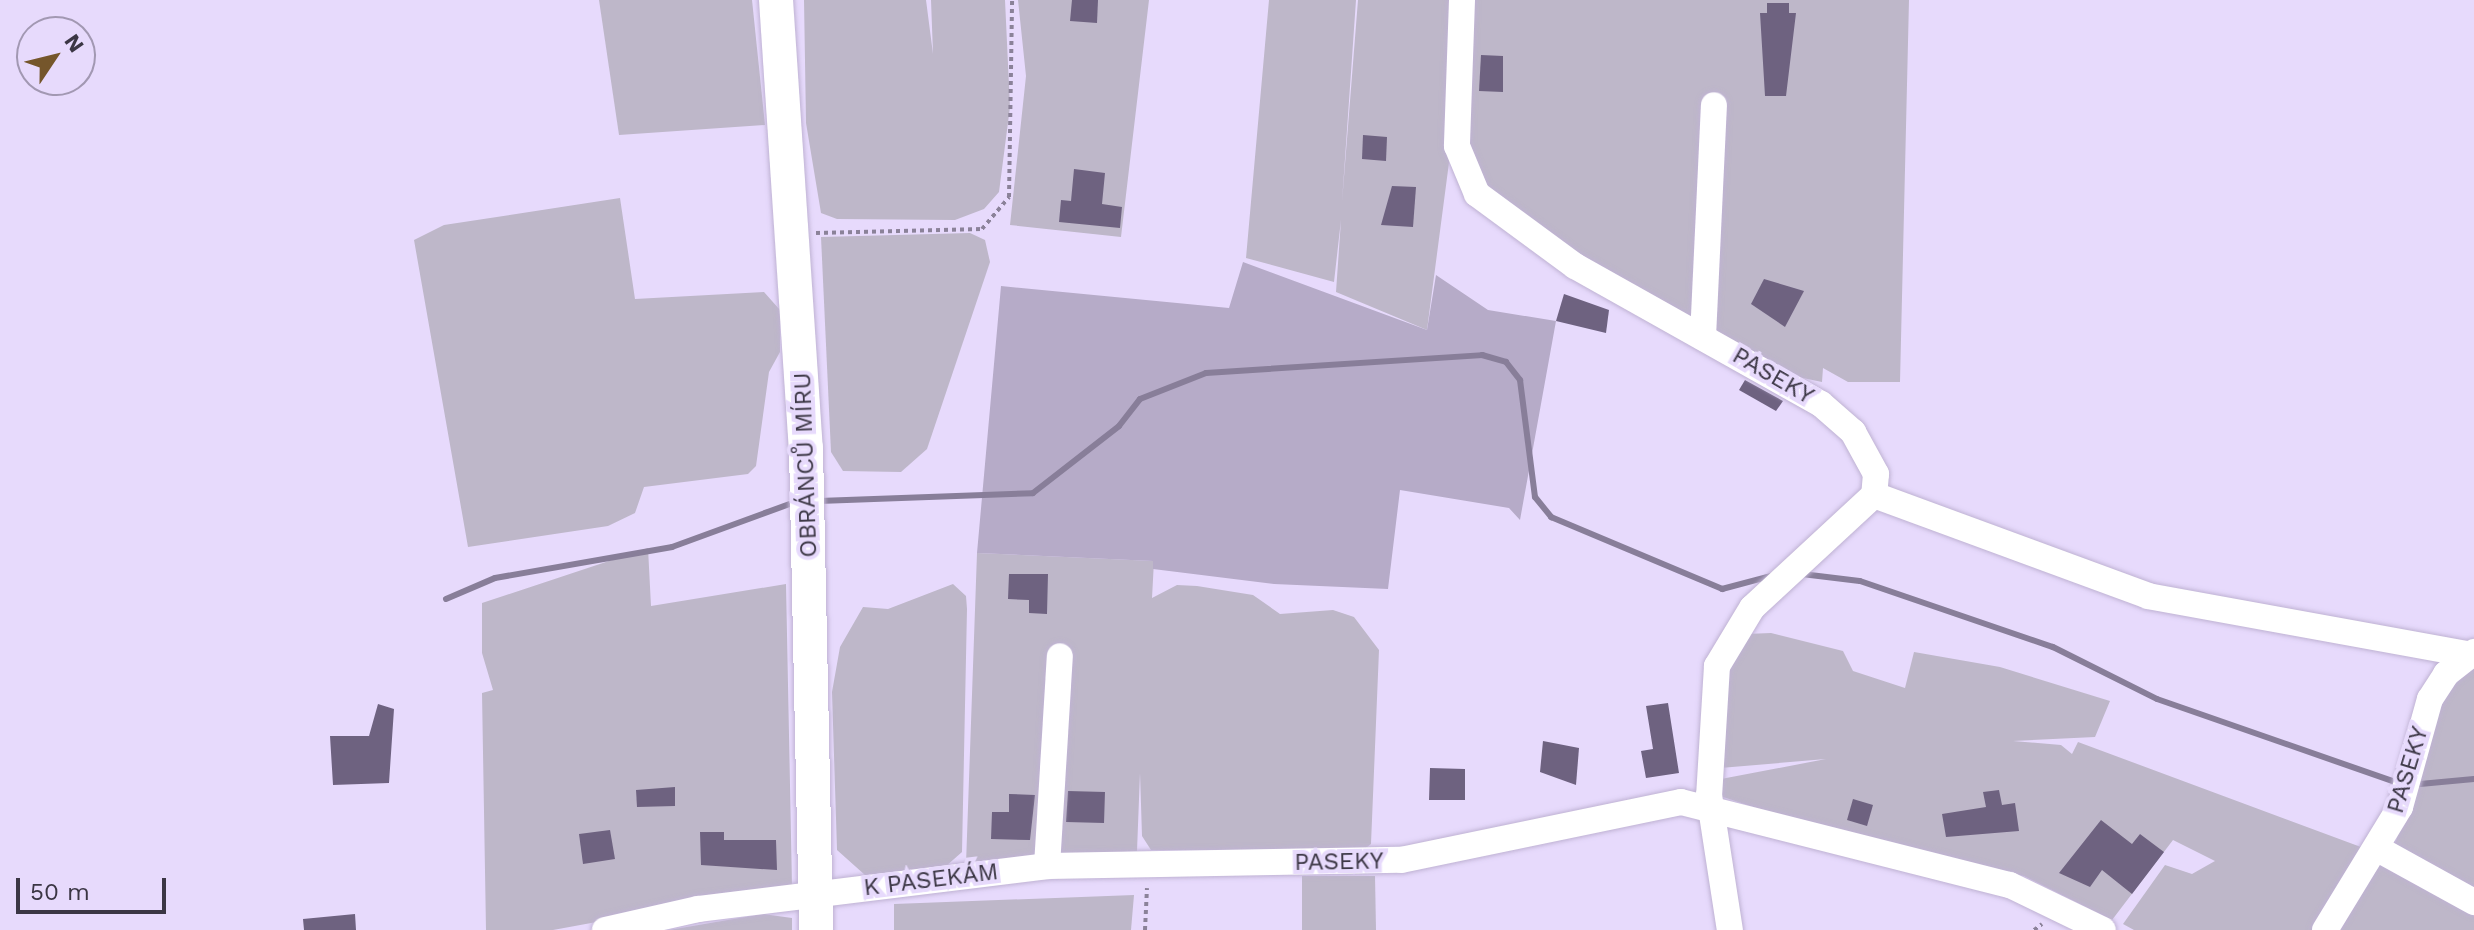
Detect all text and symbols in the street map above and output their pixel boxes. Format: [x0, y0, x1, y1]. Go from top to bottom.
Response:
north arrow [16, 16, 96, 96]
text: N [60, 29, 89, 57]
street label: PASEKY [1727, 341, 1819, 411]
street label: OBRÁNCŮ MÍRU [788, 372, 824, 558]
street label: PASEKY [2381, 723, 2435, 817]
street label: PASEKY [1294, 847, 1384, 877]
street label: K PASEKÁM [862, 857, 1000, 903]
scale bar [20, 862, 170, 912]
text: 50 m [30, 878, 90, 906]

